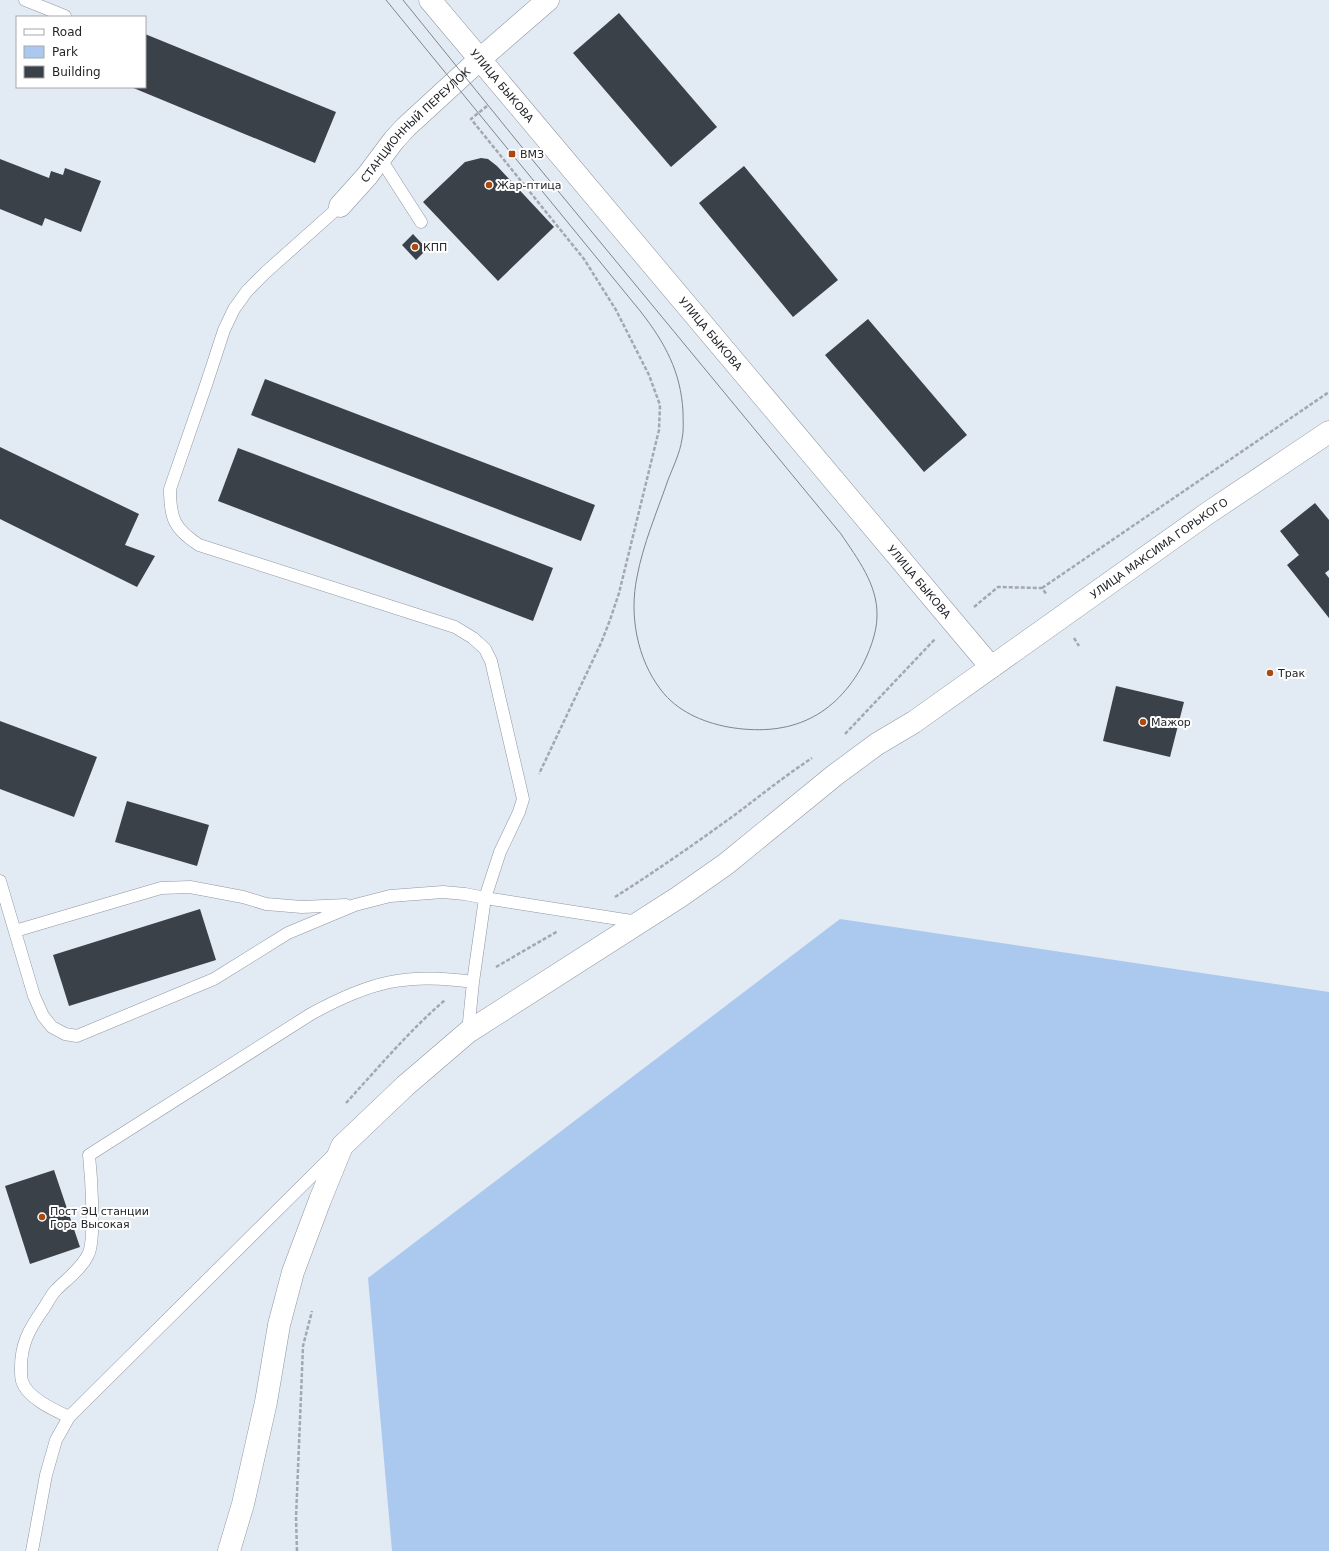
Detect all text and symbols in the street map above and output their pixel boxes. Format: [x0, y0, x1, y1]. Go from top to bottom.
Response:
legend [16, 16, 146, 88]
text: Road [52, 25, 82, 39]
text: Park [52, 45, 78, 59]
street label: УЛИЦА БЫКОВА [467, 47, 536, 126]
text: Building [52, 65, 101, 79]
street label: СТАНЦИОННЫЙ ПЕРЕУЛОК [358, 65, 473, 185]
place label: ВМЗ [520, 148, 544, 161]
marker: ВМЗ [507, 149, 517, 159]
place label: Жар-птица [497, 179, 562, 192]
marker: Жар-птица [484, 180, 494, 190]
place label: КПП [423, 241, 447, 254]
marker: КПП [410, 242, 420, 252]
street label: УЛИЦА БЫКОВА [676, 295, 745, 374]
street label: УЛИЦА МАКСИМА ГОРЬКОГО [1088, 495, 1231, 602]
street label: УЛИЦА БЫКОВА [884, 543, 954, 622]
place label: Трак [1277, 667, 1305, 680]
marker: Трак [1265, 668, 1275, 678]
place label: Мажор [1151, 716, 1191, 729]
marker: Мажор [1138, 717, 1148, 727]
place label: Пост ЭЦ станции Гора Высокая [50, 1205, 149, 1231]
marker: Пост ЭЦ станции Гора Высокая [37, 1212, 47, 1222]

